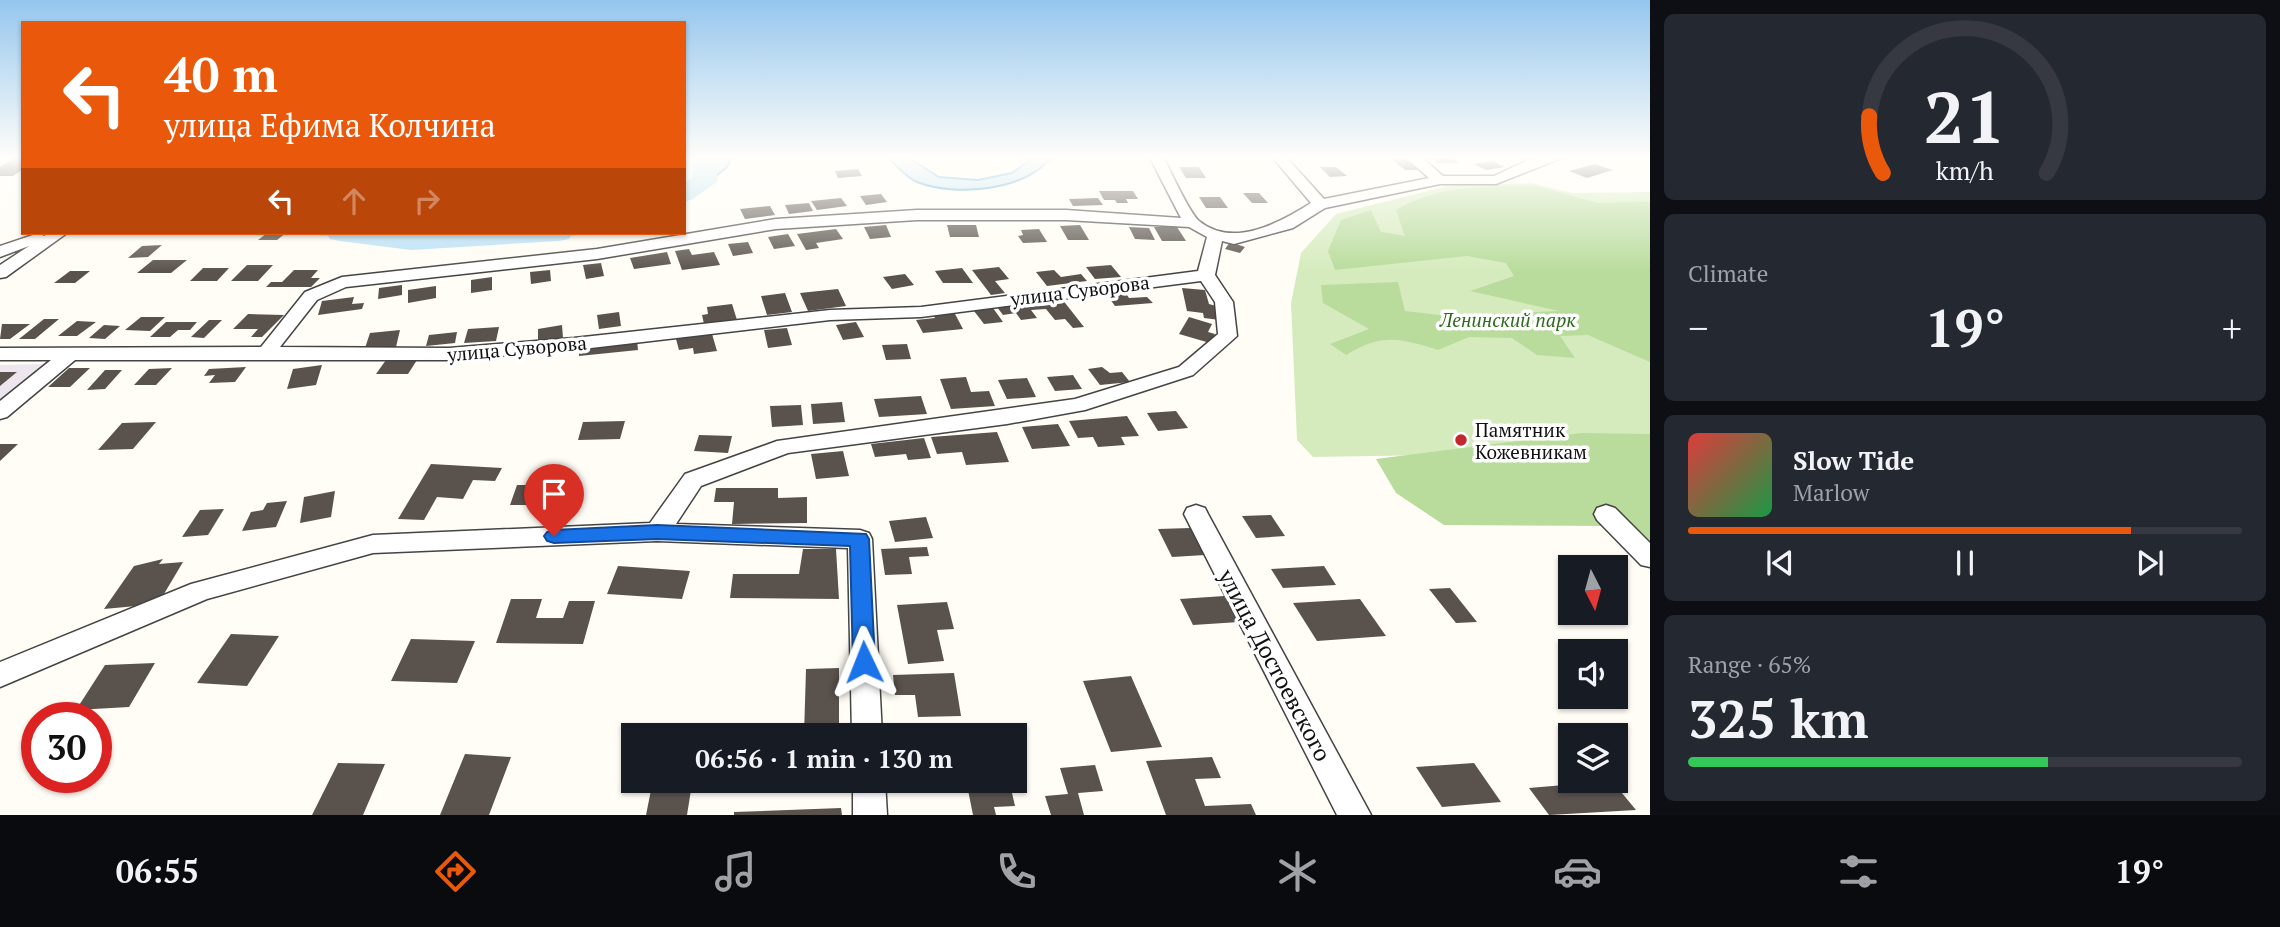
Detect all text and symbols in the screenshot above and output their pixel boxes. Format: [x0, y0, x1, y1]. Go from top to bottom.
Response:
text: 40 m [164, 41, 278, 106]
icon: left [49, 49, 140, 140]
text: 21 [1924, 68, 2006, 165]
text: улица Ефима Колчина [164, 104, 496, 146]
text: km/h [1936, 154, 1994, 187]
icon: left [262, 182, 300, 220]
icon: ahead [335, 182, 373, 220]
icon: right [408, 182, 446, 220]
text: Climate [1688, 258, 1768, 289]
street label: улица Суворова [1008, 269, 1151, 311]
text: 19° [1925, 293, 2005, 362]
text: − [1688, 303, 1708, 353]
text: + [2222, 303, 2242, 353]
park label: Ленинский парк [1439, 307, 1576, 332]
street label: улица Суворова [445, 329, 588, 367]
place label: Памятник Кожевникам [1475, 417, 1587, 464]
marker: Памятник Кожевникам [1453, 432, 1469, 448]
text: Slow Tide [1793, 443, 1914, 477]
pin [524, 464, 584, 536]
icon: arrive [535, 475, 573, 513]
text: Marlow [1793, 477, 1870, 508]
icon: previous [1761, 544, 1799, 582]
icon: pause [1946, 544, 1984, 582]
icon: next [2131, 544, 2169, 582]
north arrow [1558, 555, 1628, 625]
map controls [1558, 555, 1628, 793]
street label: улица Достоевского [1211, 563, 1339, 766]
position arrow [827, 625, 901, 699]
button: sound [1558, 639, 1628, 709]
text: Range · 65% [1688, 649, 1811, 680]
text: 325 km [1688, 684, 1869, 753]
speed limit sign: 30 [21, 702, 112, 793]
button: layers [1558, 723, 1628, 793]
text: 06:56 · 1 min · 130 m [695, 741, 953, 775]
icon: directions [431, 847, 480, 896]
icon: music [711, 847, 760, 896]
icon: phone [992, 847, 1041, 896]
icon: climate [1273, 847, 1322, 896]
icon: car [1553, 847, 1602, 896]
icon: filters [1834, 847, 1883, 896]
text: 06:55 [116, 850, 199, 892]
text: 19° [2115, 850, 2164, 892]

